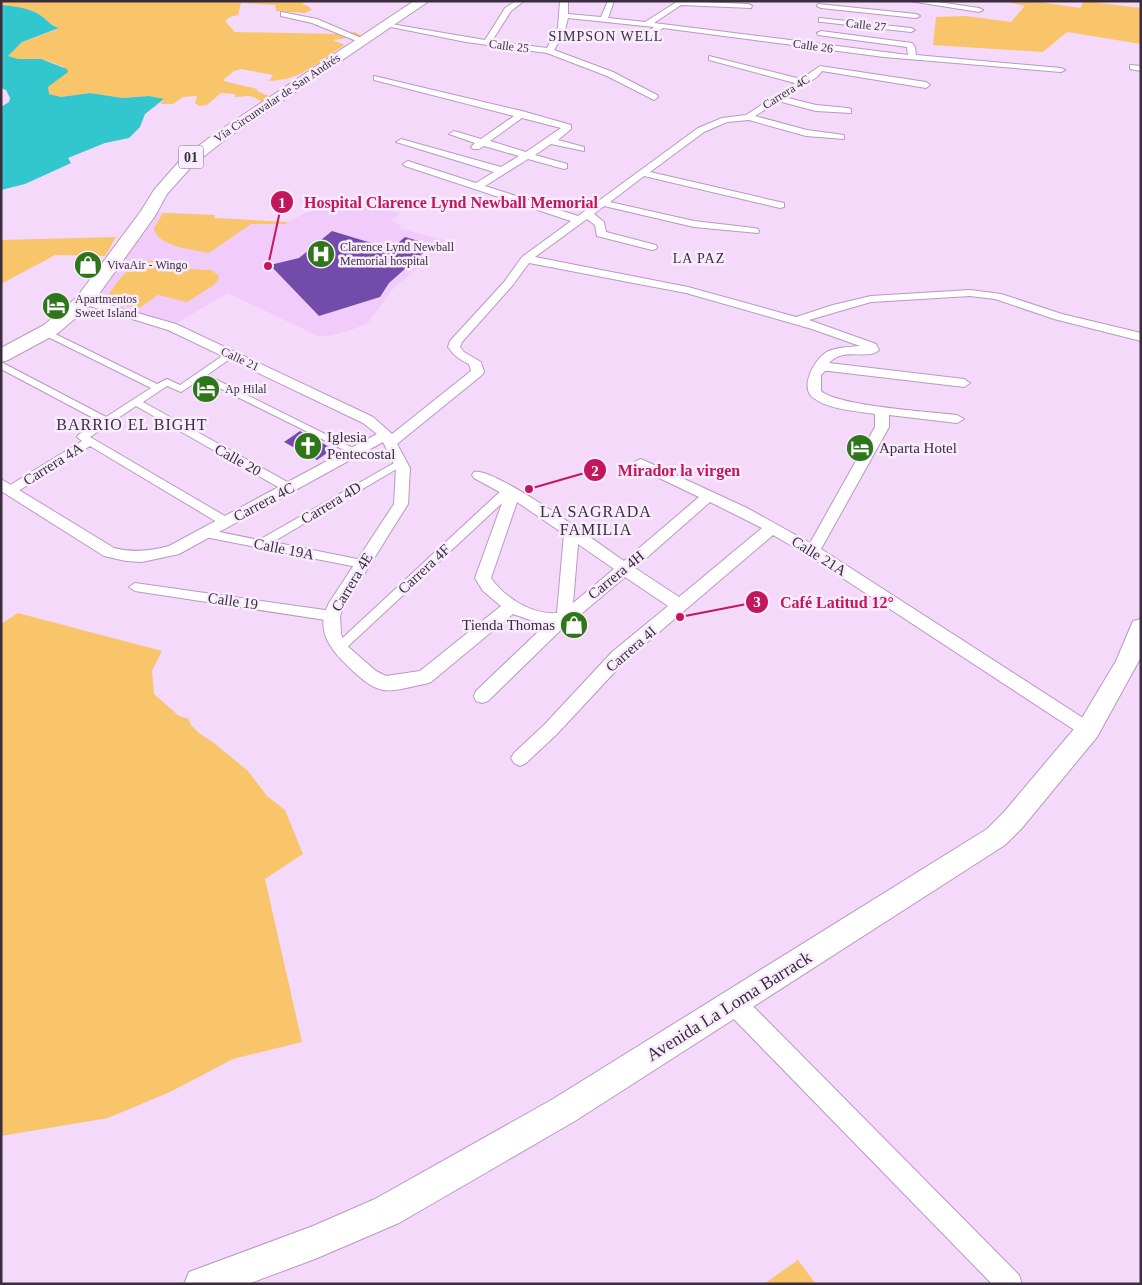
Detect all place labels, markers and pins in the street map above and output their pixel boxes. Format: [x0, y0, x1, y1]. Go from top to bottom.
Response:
callout: Hospital Clarence Lynd Newball Memorial [269, 187, 608, 218]
hospital icon: Clarence Lynd Newball Memorial hospital [306, 239, 336, 269]
place label: Clarence Lynd Newball Memorial hospital [340, 240, 455, 268]
shop icon: VivaAir - Wingo [73, 250, 103, 280]
place label: VivaAir - Wingo [107, 258, 188, 272]
hotel icon: Apartmentos Sweet Island [41, 291, 71, 321]
place label: Apartmentos Sweet Island [75, 292, 137, 320]
hotel icon: Ap Hilal [191, 374, 221, 404]
place label: Ap Hilal [225, 382, 267, 396]
place label: Iglesia Pentecostal [327, 429, 395, 462]
church icon: Iglesia Pentecostal [293, 431, 323, 461]
hotel icon: Aparta Hotel [845, 433, 875, 463]
place label: Aparta Hotel [879, 440, 957, 456]
callout: Mirador la virgen [582, 455, 750, 486]
callout: Café Latitud 12° [745, 586, 903, 617]
shop icon: Tienda Thomas [559, 610, 589, 640]
place label: Tienda Thomas [462, 617, 555, 633]

